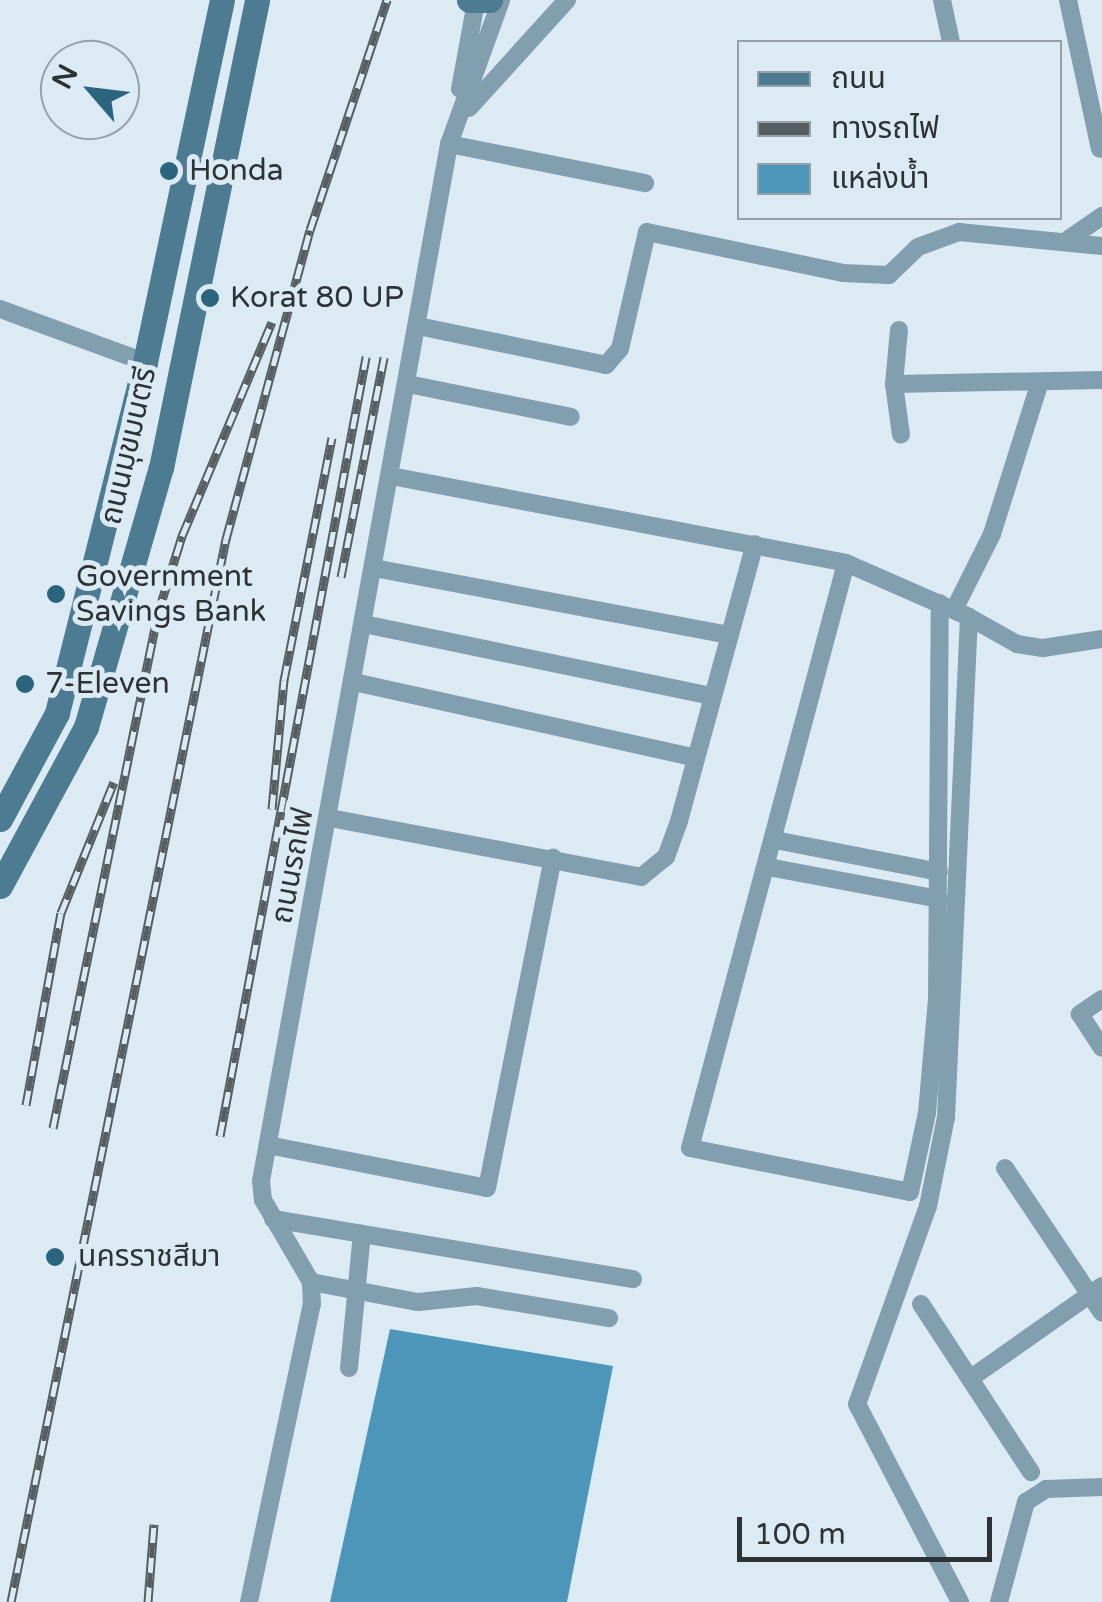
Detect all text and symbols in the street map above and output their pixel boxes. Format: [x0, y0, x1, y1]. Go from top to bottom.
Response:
north arrow [40, 40, 140, 140]
legend [737, 40, 1062, 220]
text: N [45, 59, 86, 95]
text: ถนน [831, 60, 886, 97]
text: ทางรถไฟ [831, 110, 939, 147]
place label: Honda [189, 153, 284, 189]
marker: Honda [158, 160, 180, 182]
text: แหล่งน้ำ [831, 160, 929, 197]
place label: Korat 80 UP [230, 280, 404, 316]
marker: Korat 80 UP [199, 287, 221, 309]
street label: ถนนมุขมนตรี [93, 364, 165, 528]
place label: Government Savings Bank [76, 559, 266, 630]
marker: Government Savings Bank [45, 583, 67, 605]
place label: 7-Eleven [45, 666, 170, 702]
marker: 7-Eleven [14, 673, 36, 695]
street label: ถนนรถไฟ [264, 805, 322, 927]
place label: นครราชสีมา [78, 1239, 221, 1275]
marker: นครราชสีมา [42, 1244, 68, 1270]
scale bar [742, 1497, 997, 1559]
text: 100 m [754, 1516, 846, 1553]

